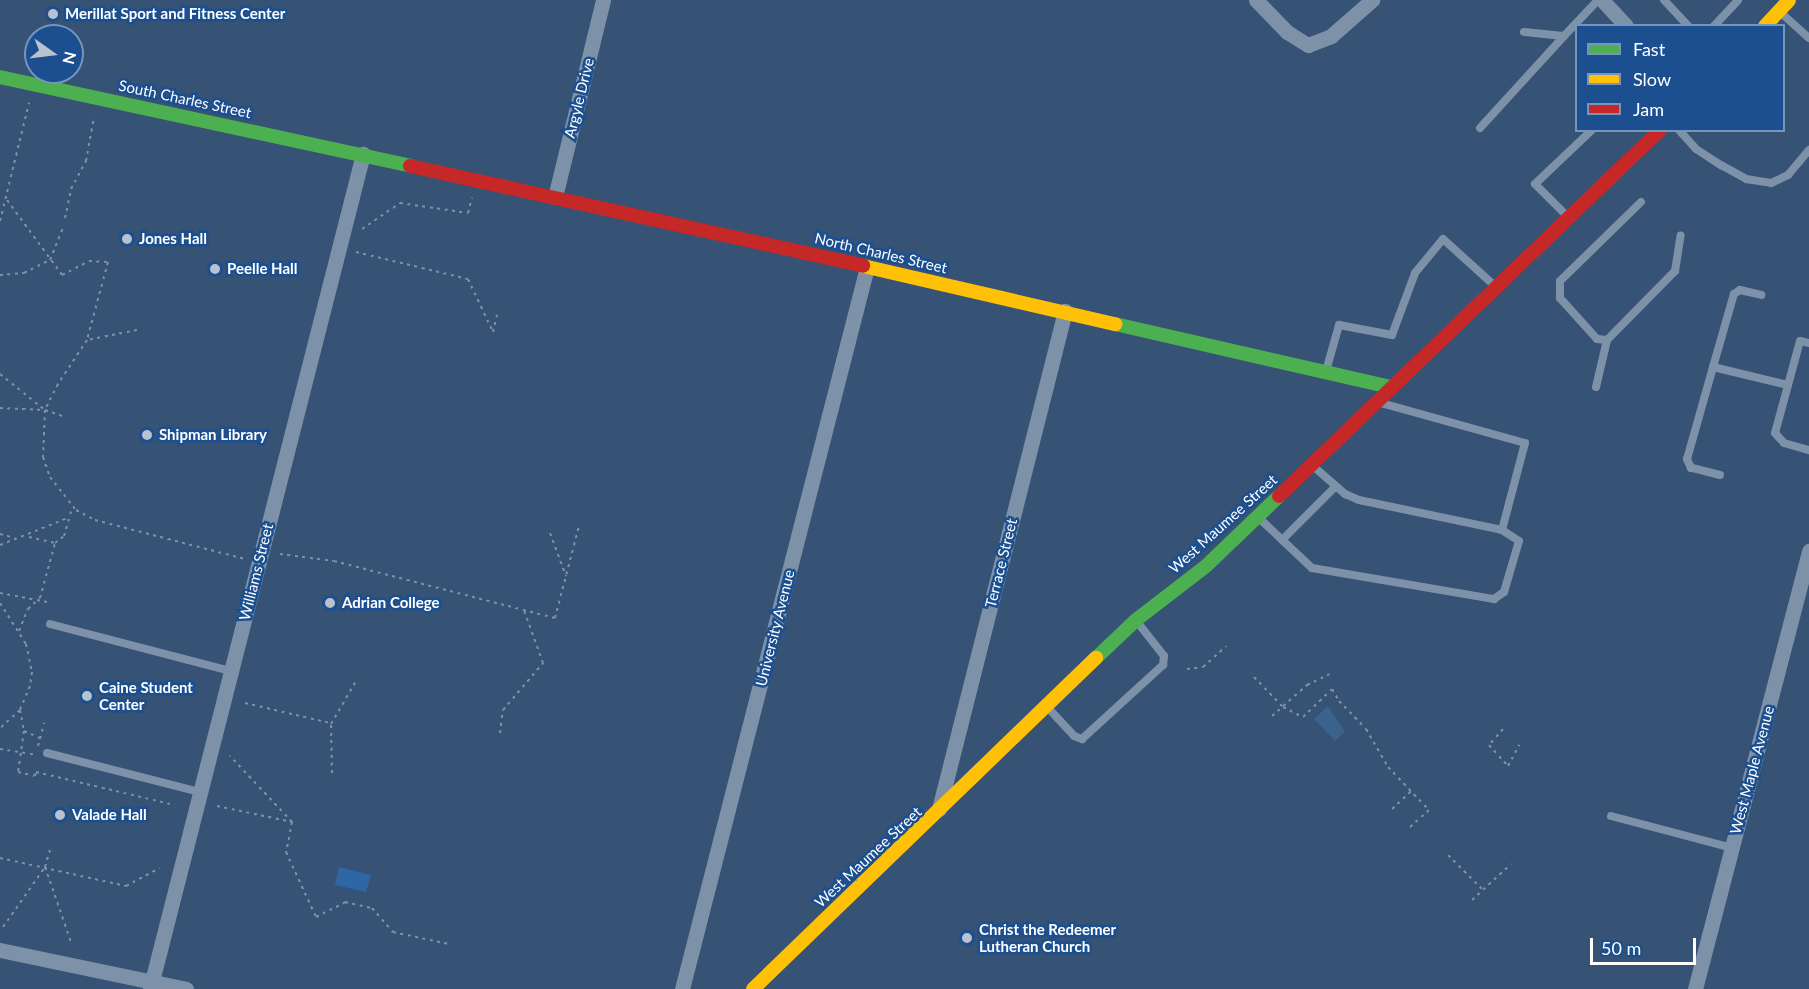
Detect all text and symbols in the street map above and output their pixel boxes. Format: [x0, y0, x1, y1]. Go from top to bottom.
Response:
place label: Merillat Sport and Fitness Center [65, 5, 285, 23]
marker: Merillat Sport and Fitness Center [46, 7, 60, 21]
north arrow [24, 24, 84, 84]
legend [1575, 24, 1785, 132]
text: Fast [1633, 38, 1665, 60]
text: N [59, 50, 81, 66]
street label: Argyle Drive [560, 56, 598, 140]
text: Slow [1633, 68, 1671, 90]
street label: South Charles Street [117, 76, 253, 122]
text: Jam [1633, 98, 1664, 120]
street label: North Charles Street [813, 229, 949, 277]
place label: Jones Hall [139, 230, 207, 248]
marker: Jones Hall [120, 232, 134, 246]
place label: Peelle Hall [227, 260, 297, 278]
marker: Peelle Hall [208, 262, 222, 276]
place label: Shipman Library [159, 426, 267, 444]
marker: Shipman Library [140, 428, 154, 442]
street label: West Maumee Street [1165, 471, 1281, 577]
street label: Terrace Street [981, 516, 1021, 610]
street label: Williams Street [235, 522, 277, 622]
street label: University Avenue [752, 567, 798, 689]
place label: Adrian College [342, 594, 440, 612]
marker: Adrian College [323, 596, 337, 610]
place label: Caine Student Center [99, 678, 193, 713]
marker: Caine Student Center [80, 689, 94, 703]
street label: West Maple Avenue [1726, 704, 1778, 836]
street label: West Maumee Street [811, 803, 925, 911]
place label: Valade Hall [72, 806, 147, 824]
marker: Valade Hall [53, 808, 67, 822]
place label: Christ the Redeemer Lutheran Church [979, 920, 1116, 955]
scale bar [1593, 926, 1700, 964]
marker: Christ the Redeemer Lutheran Church [960, 931, 974, 945]
text: 50 m [1601, 937, 1641, 959]

